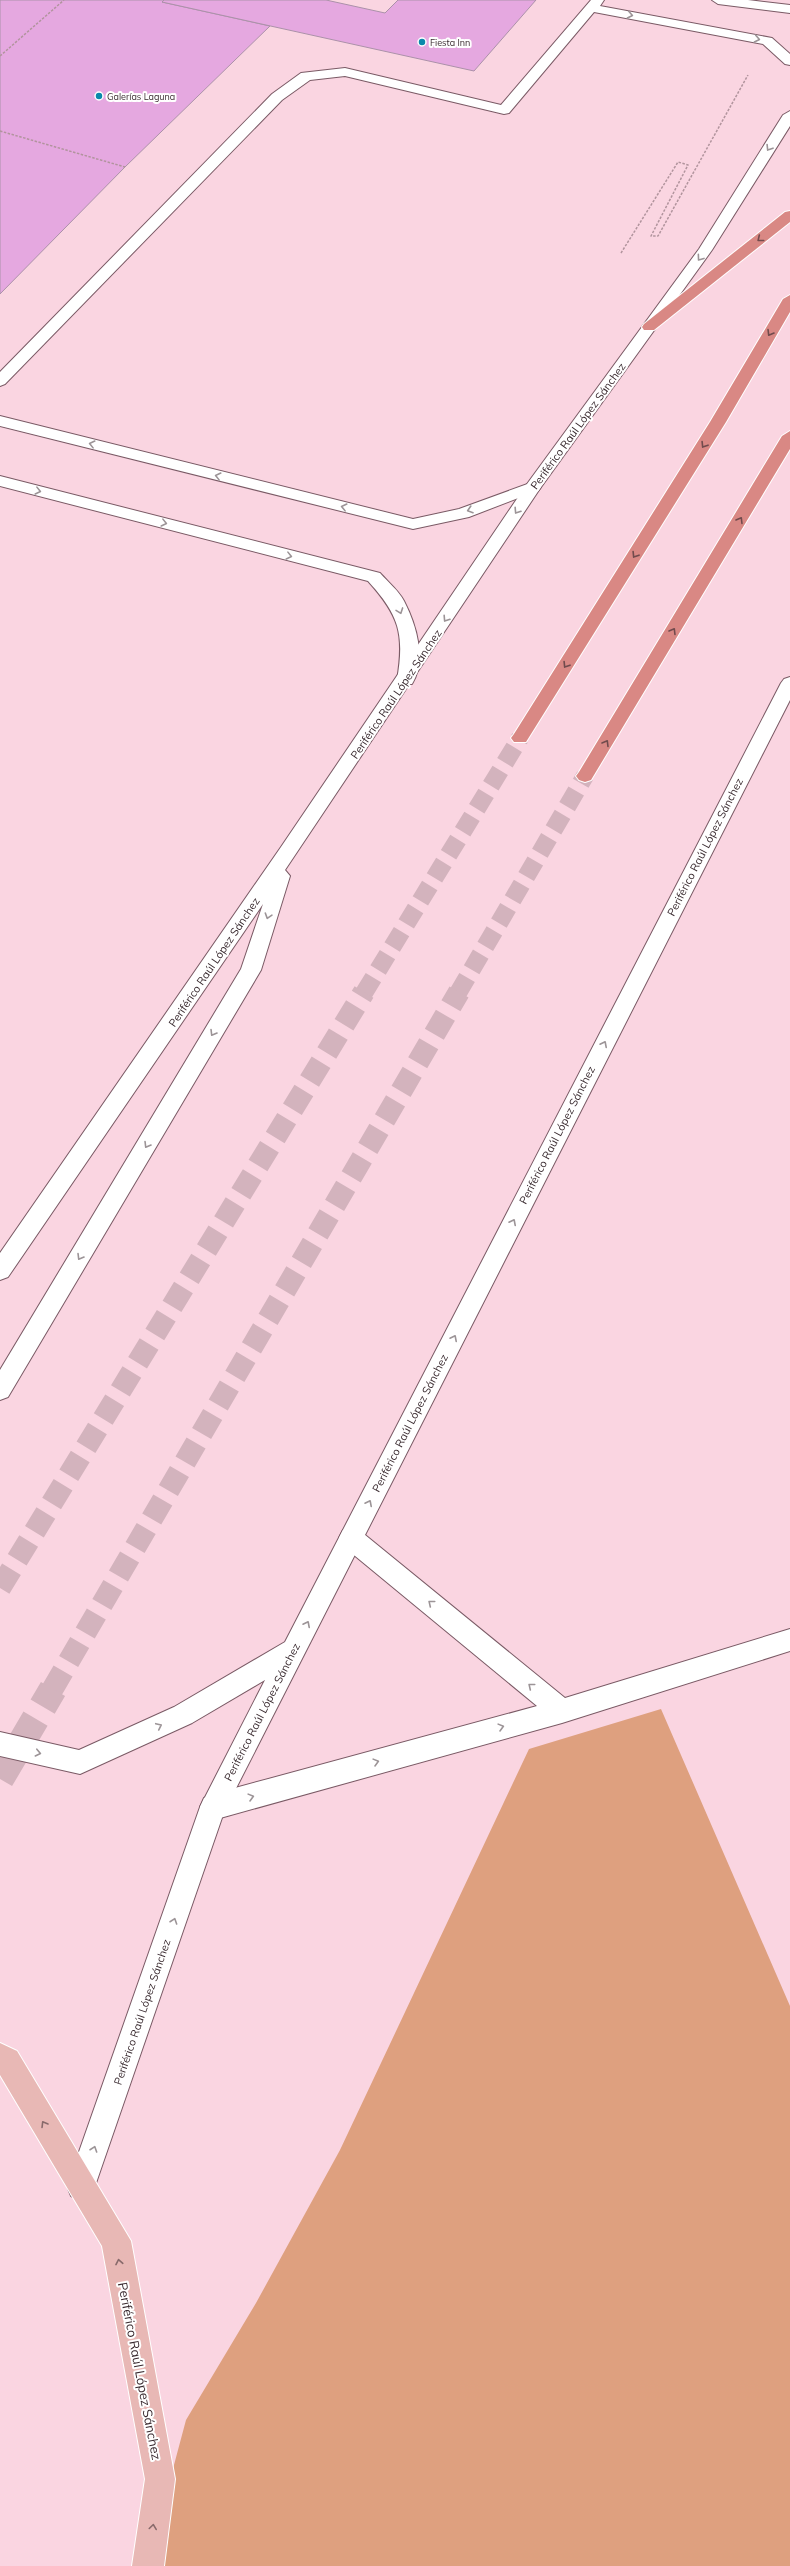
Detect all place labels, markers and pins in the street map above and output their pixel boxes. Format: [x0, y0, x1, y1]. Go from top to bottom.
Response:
marker: Fiesta Inn [417, 37, 427, 47]
place label: Fiesta Inn [430, 37, 470, 48]
marker: Galerías Laguna [94, 91, 104, 101]
place label: Galerías Laguna [107, 91, 175, 102]

